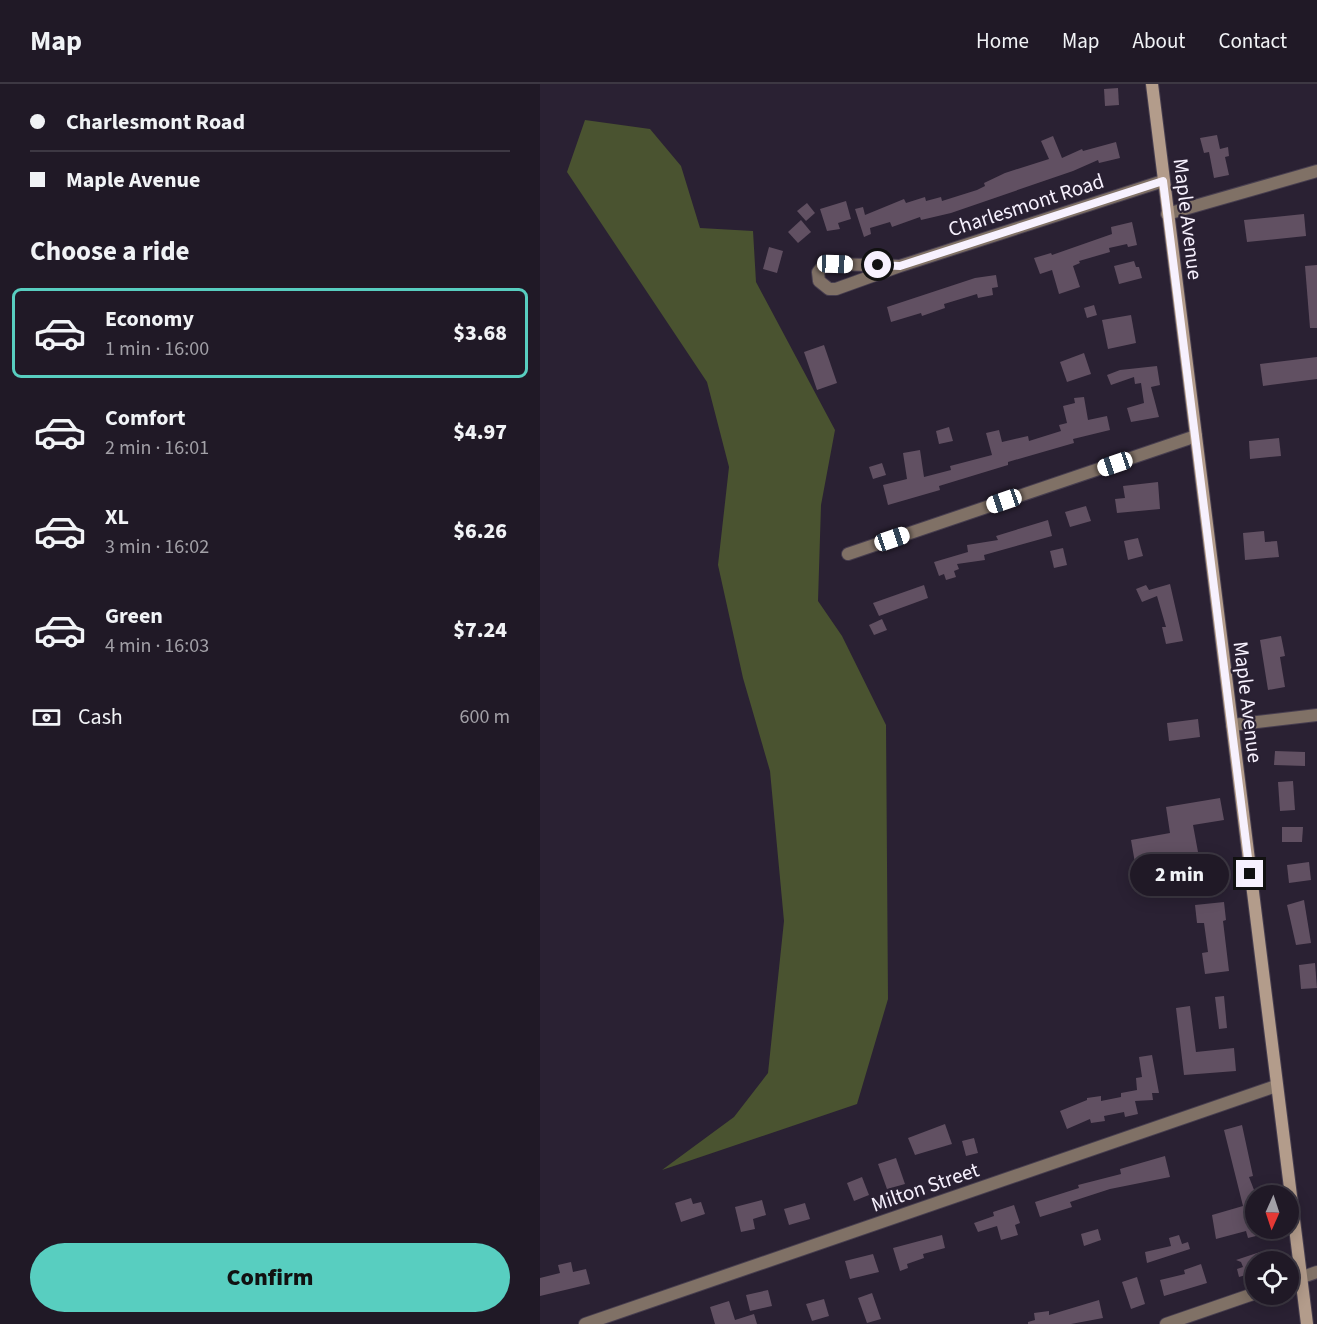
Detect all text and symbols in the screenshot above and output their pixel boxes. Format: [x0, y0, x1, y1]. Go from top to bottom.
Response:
text: Map [30, 21, 82, 61]
text: Home [976, 26, 1029, 56]
text: Map [1062, 26, 1100, 56]
text: About [1133, 26, 1185, 56]
text: Contact [1218, 26, 1287, 56]
text: Charlesmont Road [66, 106, 245, 138]
street label: Maple Avenue [1166, 157, 1210, 281]
text: Maple Avenue [66, 164, 201, 196]
street label: Charlesmont Road [944, 166, 1108, 244]
text: Choose a ride [30, 232, 190, 271]
route start [864, 251, 891, 278]
car [817, 254, 853, 274]
text: Economy [105, 303, 194, 335]
icon: car [33, 306, 87, 360]
text: $3.68 [453, 317, 507, 349]
text: 1 min · 16:00 [105, 335, 209, 363]
text: Comfort [105, 402, 186, 434]
icon: car [33, 405, 87, 459]
text: $4.97 [453, 416, 507, 448]
text: 2 min · 16:01 [105, 434, 209, 462]
car [1095, 450, 1135, 478]
car [984, 487, 1024, 515]
text: XL [105, 501, 129, 533]
icon: car [33, 504, 87, 558]
text: $6.26 [453, 515, 507, 547]
car [872, 525, 912, 553]
text: 3 min · 16:02 [105, 533, 209, 561]
text: Green [105, 600, 163, 632]
icon: car [33, 603, 87, 657]
text: $7.24 [453, 614, 507, 646]
text: 4 min · 16:03 [105, 632, 209, 660]
street label: Maple Avenue [1226, 640, 1270, 764]
icon: cash [30, 701, 63, 734]
text: Cash [78, 701, 123, 733]
text: 600 m [460, 703, 510, 731]
callout: 2 min [1130, 853, 1229, 895]
route end [1236, 860, 1263, 887]
text: 2 min [1155, 861, 1204, 889]
street label: Milton Street [867, 1155, 983, 1219]
north arrow [1245, 1185, 1299, 1239]
map controls [1245, 1185, 1299, 1305]
button: Confirm [30, 1243, 510, 1312]
button: locate [1245, 1251, 1299, 1305]

